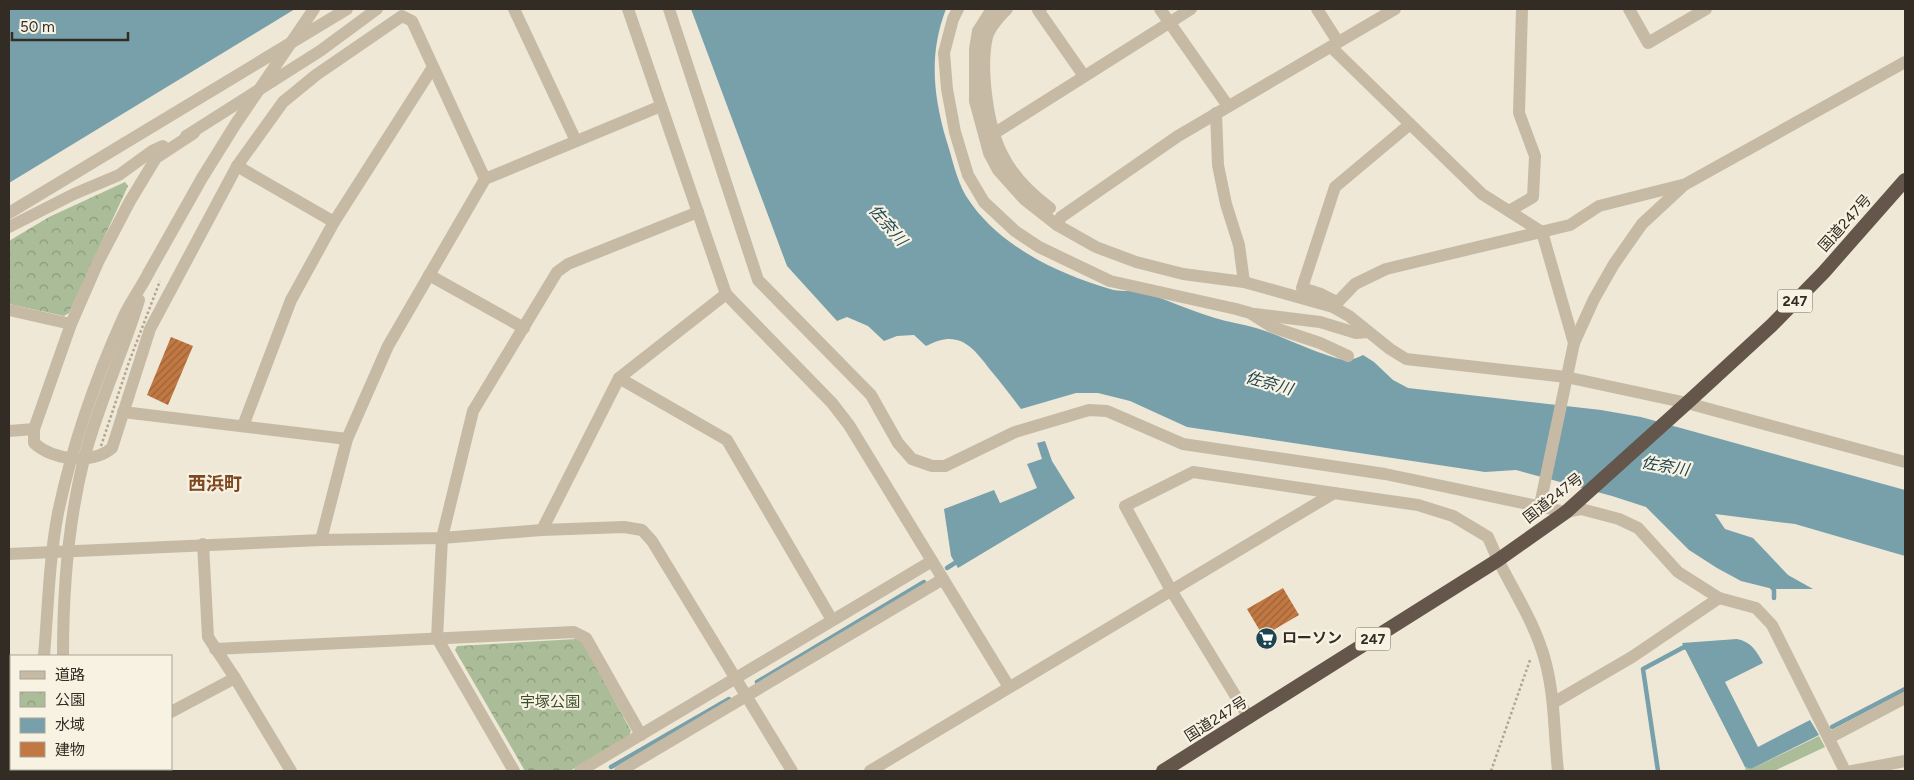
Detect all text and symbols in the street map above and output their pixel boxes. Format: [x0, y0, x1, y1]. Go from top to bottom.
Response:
scale bar [12, 10, 129, 42]
text: 50 m [20, 18, 55, 36]
street label: 国道247号 [1815, 191, 1875, 255]
water label: 佐奈川 [865, 201, 912, 251]
road number: 247 [1778, 290, 1812, 312]
water label: 佐奈川 [1243, 367, 1297, 399]
water label: 佐奈川 [1640, 452, 1692, 480]
street label: 国道247号 [1520, 469, 1586, 527]
district label: 西浜町 [188, 473, 242, 495]
supermarket icon: ローソン [1254, 626, 1278, 650]
road number: 247 [1356, 628, 1390, 650]
place label: ローソン [1282, 629, 1342, 647]
legend [10, 655, 172, 770]
text: 道路 [55, 666, 85, 684]
text: 公園 [55, 691, 85, 709]
park label: 宇塚公園 [520, 693, 580, 711]
street label: 国道247号 [1181, 693, 1251, 745]
text: 水域 [55, 716, 85, 734]
text: 建物 [55, 741, 85, 759]

